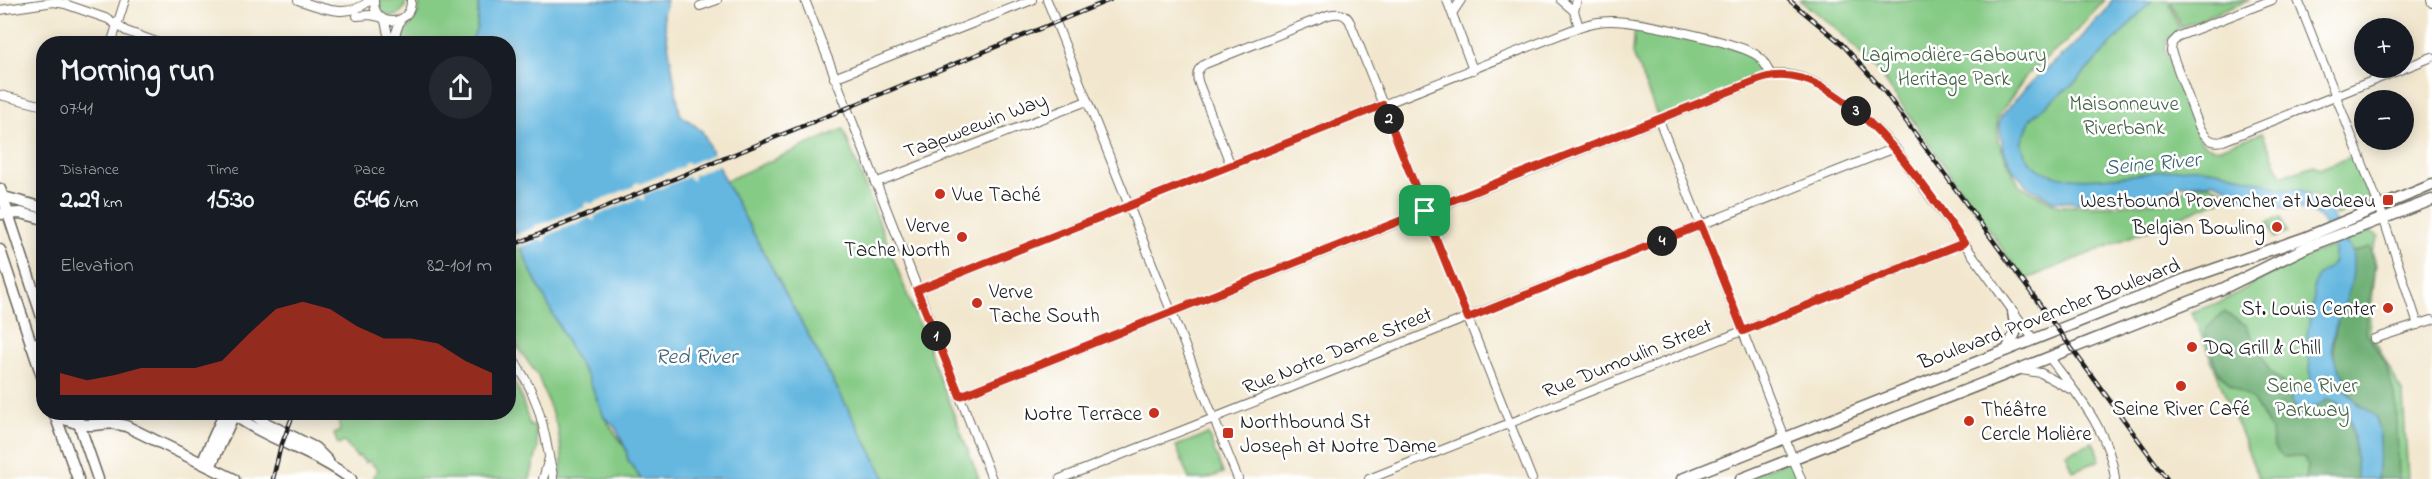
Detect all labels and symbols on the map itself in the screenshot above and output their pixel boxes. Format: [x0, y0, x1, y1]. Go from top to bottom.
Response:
park label: Lagimodière-Gaboury Heritage Park [1862, 41, 2047, 97]
street label: Taapweewin Way [900, 86, 1052, 170]
park label: Maisonneuve Riverbank [2069, 90, 2179, 144]
pin: 3 [1841, 96, 1871, 126]
pin: 2 [1374, 104, 1404, 134]
water label: Seine River [2103, 145, 2205, 185]
place label: Vue Taché [951, 181, 1041, 211]
pin [1399, 185, 1450, 236]
marker: Vue Taché [933, 187, 947, 201]
place label: Westbound Provencher at Nadeau [2080, 187, 2376, 217]
marker: Westbound Provencher at Nadeau [2381, 193, 2395, 207]
place label: Verve Tache North [844, 212, 951, 266]
place label: Belgian Bowling [2131, 214, 2265, 246]
marker: Belgian Bowling [2270, 220, 2284, 234]
pin: 4 [1647, 226, 1677, 256]
marker: Verve Tache North [955, 230, 969, 244]
street label: Boulevard Provencher Boulevard [1914, 251, 2185, 379]
place label: Verve Tache South [988, 278, 1100, 332]
place label: St. Louis Center [2241, 295, 2376, 325]
marker: Verve Tache South [970, 296, 984, 310]
street label: Rue Notre Dame Street [1238, 300, 1437, 404]
marker: St. Louis Center [2381, 301, 2395, 315]
street label: Rue Dumoulin Street [1538, 312, 1717, 408]
pin: 1 [921, 321, 951, 351]
place label: DQ Grill & Chill [2203, 334, 2321, 364]
marker: DQ Grill & Chill [2185, 340, 2199, 354]
water label: Red River [655, 342, 740, 374]
park label: Seine River Parkway [2266, 372, 2358, 428]
marker: Seine River Café [2174, 379, 2188, 393]
place label: Seine River Café [2112, 395, 2250, 425]
place label: Théâtre Cercle Molière [1981, 396, 2092, 450]
place label: Notre Terrace [1024, 400, 1143, 430]
marker: Notre Terrace [1147, 406, 1161, 420]
place label: Northbound St Joseph at Notre Dame [1240, 408, 1437, 462]
marker: Théâtre Cercle Molière [1962, 414, 1976, 428]
marker: Northbound St Joseph at Notre Dame [1221, 426, 1235, 440]

